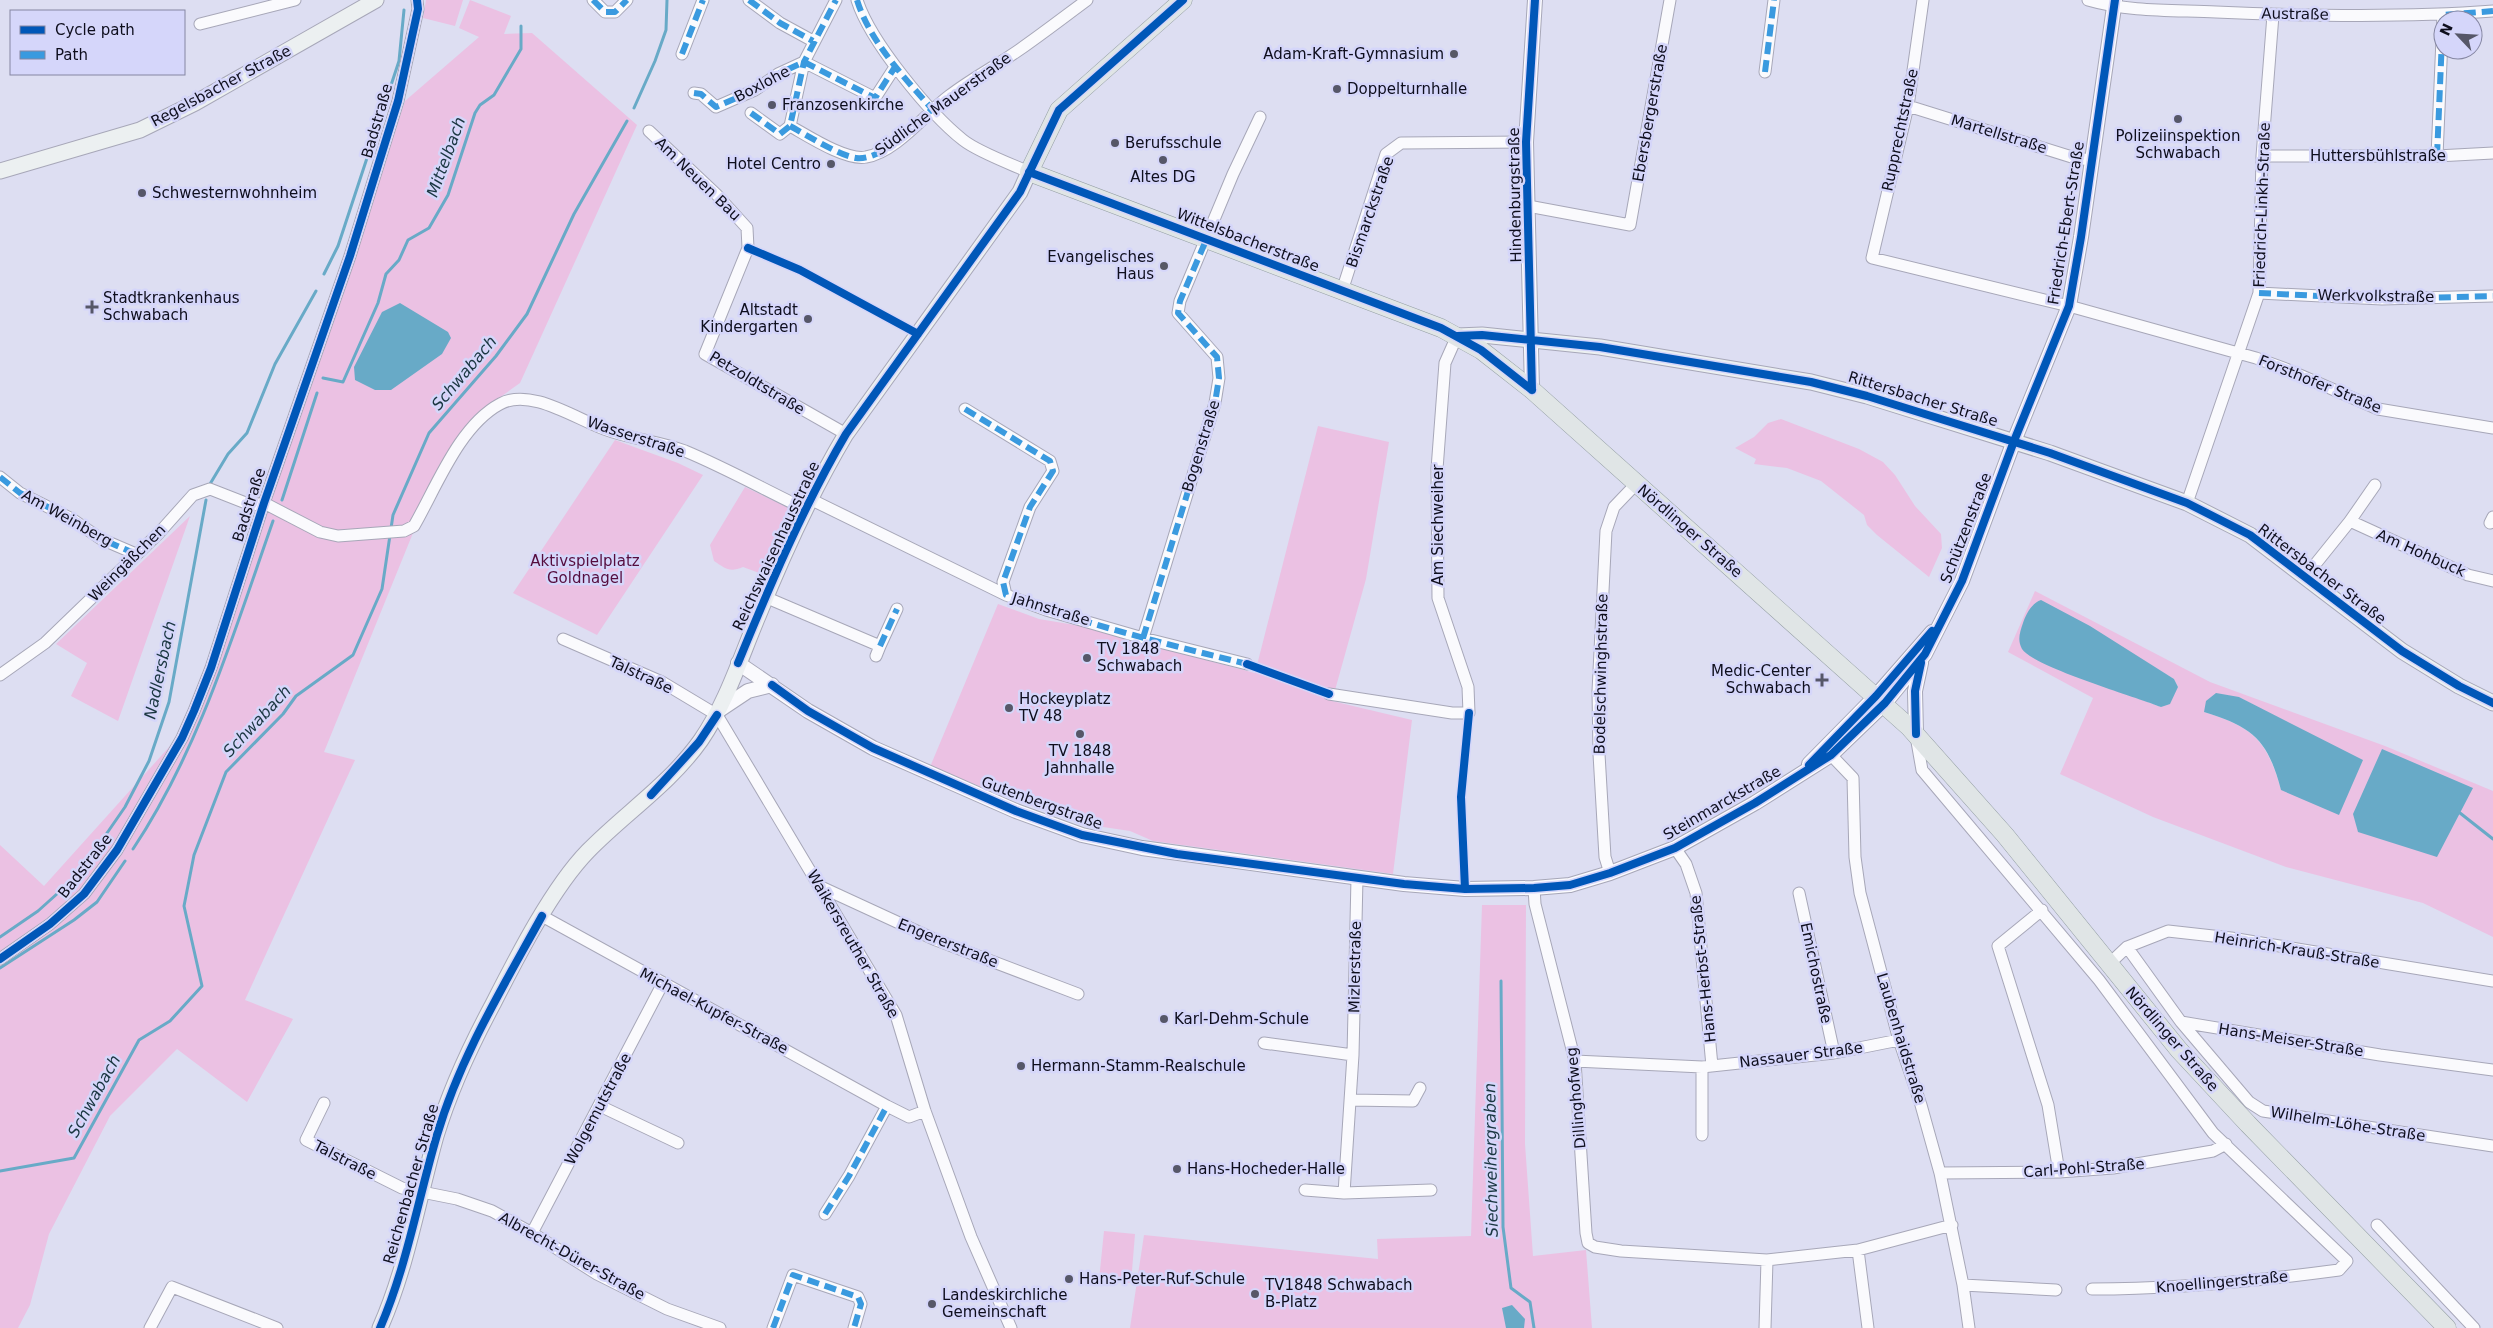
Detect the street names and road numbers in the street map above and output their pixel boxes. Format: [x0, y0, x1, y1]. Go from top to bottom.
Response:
street label: Austraße [2261, 4, 2329, 24]
street label: Regelsbacher Straße [148, 41, 294, 131]
street label: Ebersbergerstraße [1629, 43, 1671, 183]
street label: Südliche Mauerstraße [872, 49, 1014, 159]
street label: Boxlohe [731, 62, 793, 106]
street label: Rupprechtstraße [1878, 67, 1922, 193]
street label: Badstraße [358, 82, 396, 160]
street label: Martellstraße [1949, 111, 2049, 157]
street label: Friedrich-Linkh-Straße [2250, 122, 2274, 288]
street label: Hindenburgstraße [1505, 127, 1525, 263]
street label: Am Neuen Bau [651, 134, 745, 224]
street label: Friedrich-Ebert-Straße [2044, 140, 2088, 306]
street label: Huttersbühlstraße [2310, 147, 2446, 165]
street label: Bismarckstraße [1343, 154, 1397, 270]
street label: Wittelsbacherstraße [1174, 204, 1322, 276]
street label: Werkvolkstraße [2318, 286, 2434, 306]
street label: Petzoldtstraße [706, 347, 808, 419]
street label: Forsthofer Straße [2256, 351, 2384, 417]
street label: Rittersbacher Straße [1846, 368, 2000, 430]
street label: Bogenstraße [1178, 398, 1224, 494]
street label: Wasserstraße [585, 413, 687, 461]
street label: Reichswaisenhausstraße [729, 459, 823, 633]
street label: Am Siechweiher [1429, 464, 1447, 585]
street label: Badstraße [229, 466, 269, 544]
street label: Schützenstraße [1937, 470, 1995, 586]
street label: Nördlinger Straße [1634, 481, 1746, 581]
street label: Am Weinberg [19, 486, 115, 550]
street label: Rittersbacher Straße [2254, 520, 2390, 628]
street label: Weingäßchen [85, 521, 169, 605]
street label: Am Hohbuck [2374, 525, 2469, 581]
street label: Jahnstraße [1009, 588, 1092, 629]
street label: Bodelschwinghstraße [1591, 594, 1611, 754]
street label: Talstraße [606, 652, 676, 697]
street label: Steinmarckstraße [1660, 762, 1784, 844]
street label: Gutenbergstraße [979, 773, 1105, 833]
street label: Badstraße [54, 830, 116, 902]
street label: Waikersreuther Straße [803, 867, 903, 1021]
street label: Hans-Herbst-Straße [1686, 894, 1720, 1044]
street label: Engererstraße [895, 915, 1001, 971]
street label: Mizlerstraße [1345, 921, 1365, 1013]
street label: Emichostraße [1796, 921, 1836, 1025]
street label: Heinrich-Krauß-Straße [2213, 928, 2381, 972]
street label: Michael-Kupfer-Straße [637, 964, 791, 1058]
street label: Laubenhaidstraße [1873, 971, 1929, 1105]
street label: Nördlinger Straße [2122, 983, 2222, 1095]
street label: Hans-Meiser-Straße [2217, 1020, 2365, 1060]
street label: Nassauer Straße [1738, 1038, 1864, 1072]
street label: Dillinghofweg [1563, 1046, 1589, 1150]
street label: Wolgemutstraße [561, 1050, 635, 1168]
street label: Reichenbacher Straße [380, 1102, 442, 1266]
street label: Wilhelm-Löhe-Straße [2269, 1103, 2427, 1145]
street label: Talstraße [310, 1136, 379, 1183]
street label: Carl-Pohl-Straße [2023, 1155, 2145, 1181]
street label: Albrecht-Dürer-Straße [496, 1208, 648, 1304]
street label: Knoellingerstraße [2155, 1267, 2289, 1297]

